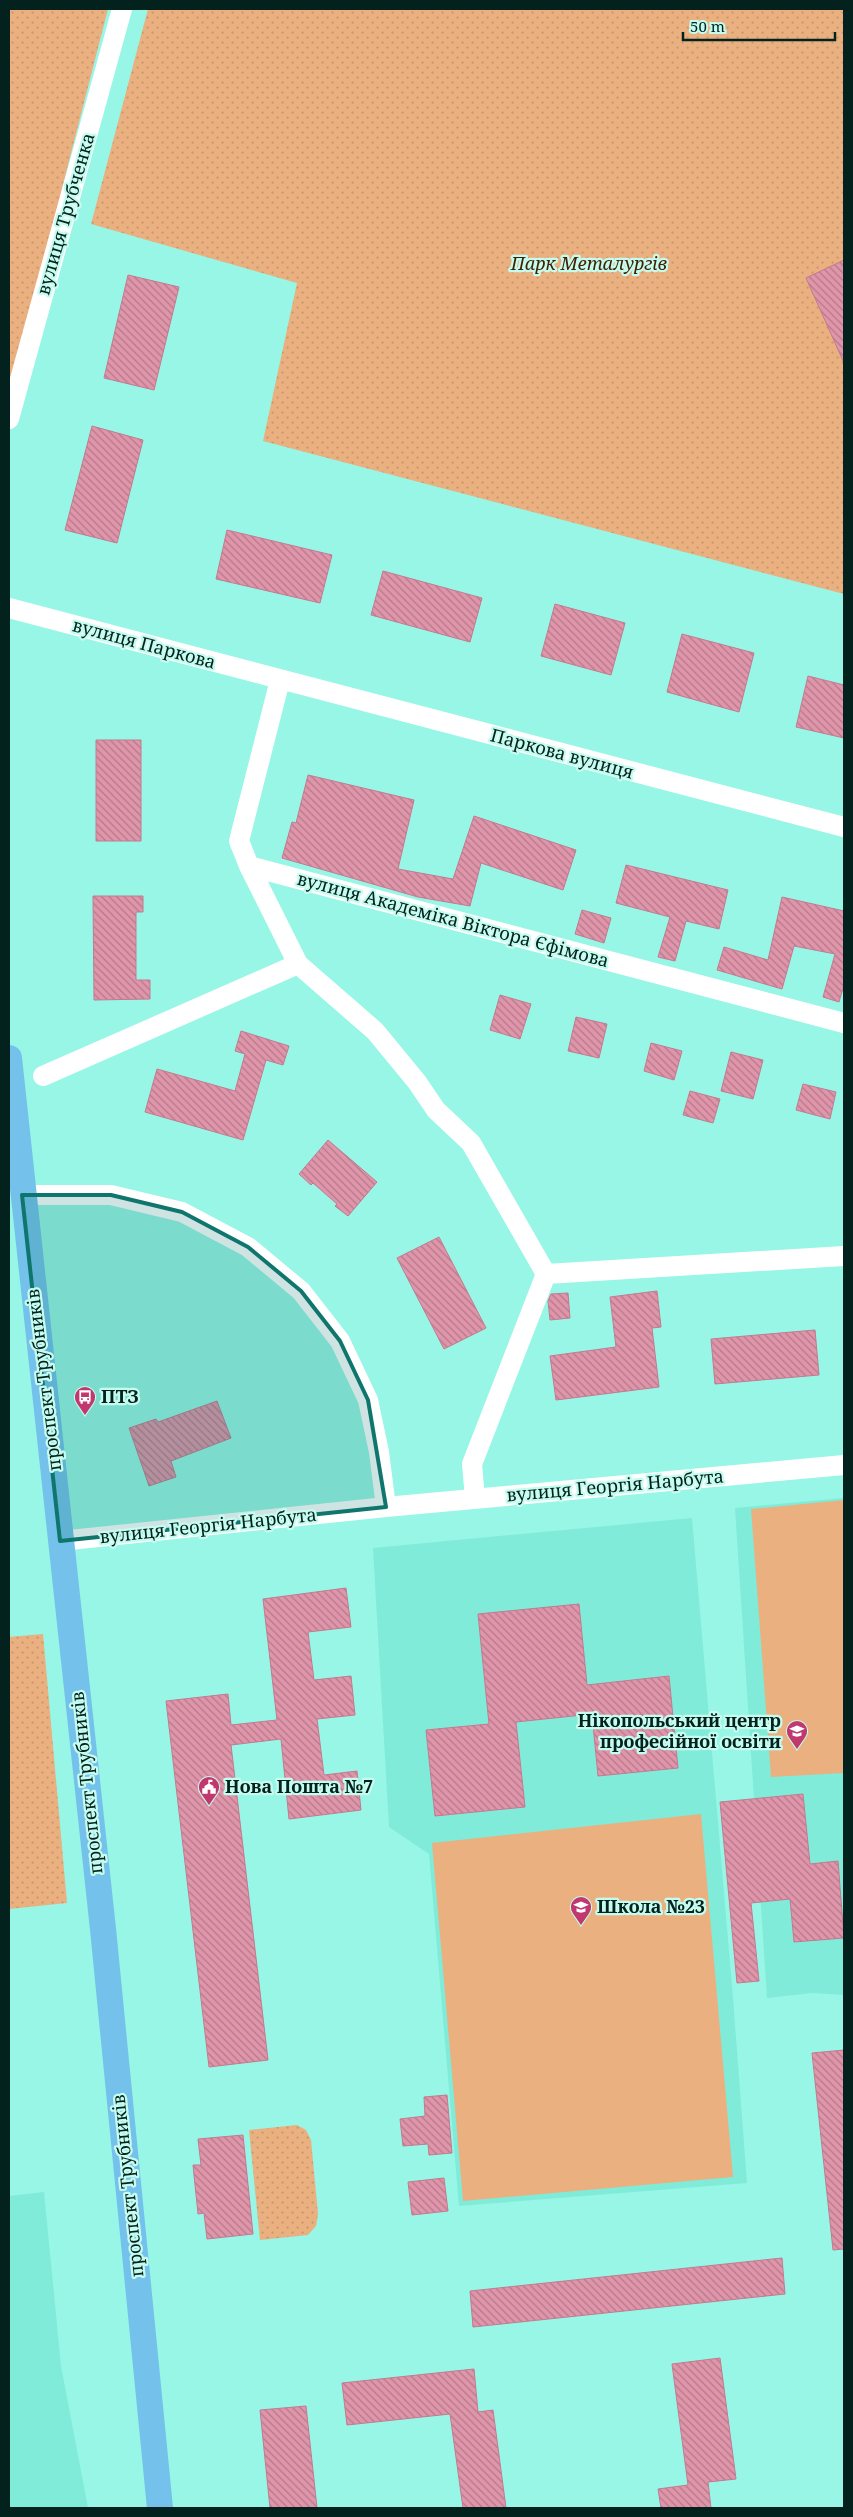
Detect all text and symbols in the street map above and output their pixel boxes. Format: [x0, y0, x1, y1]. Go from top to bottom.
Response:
scale bar [683, 10, 836, 42]
text: 50 m [690, 16, 725, 36]
street label: вулиця Трубченка [30, 130, 100, 298]
park label: Парк Металургів [510, 251, 667, 275]
street label: вулиця Паркова [70, 612, 219, 674]
street label: Паркова вулиця [488, 722, 637, 784]
street label: вулиця Академіка Віктора Єфімова [295, 866, 612, 972]
street label: проспект Трубників [20, 1288, 66, 1473]
place label: ПТЗ [101, 1384, 139, 1408]
bus stop icon: ПТЗ [73, 1385, 97, 1416]
street label: вулиця Георгія Нарбута [505, 1464, 725, 1506]
street label: вулиця Георгія Нарбута [98, 1502, 318, 1548]
street label: проспект Трубників [64, 1691, 108, 1876]
place label: Нікопольський центр професійної освіти [578, 1708, 781, 1753]
school or university icon: Нікопольський центр професійної освіти [785, 1719, 809, 1750]
place label: Нова Пошта №7 [225, 1774, 373, 1798]
public building icon: Нова Пошта №7 [197, 1775, 221, 1806]
place label: Школа №23 [597, 1894, 705, 1918]
school or university icon: Школа №23 [569, 1895, 593, 1926]
street label: проспект Трубників [105, 2094, 149, 2279]

